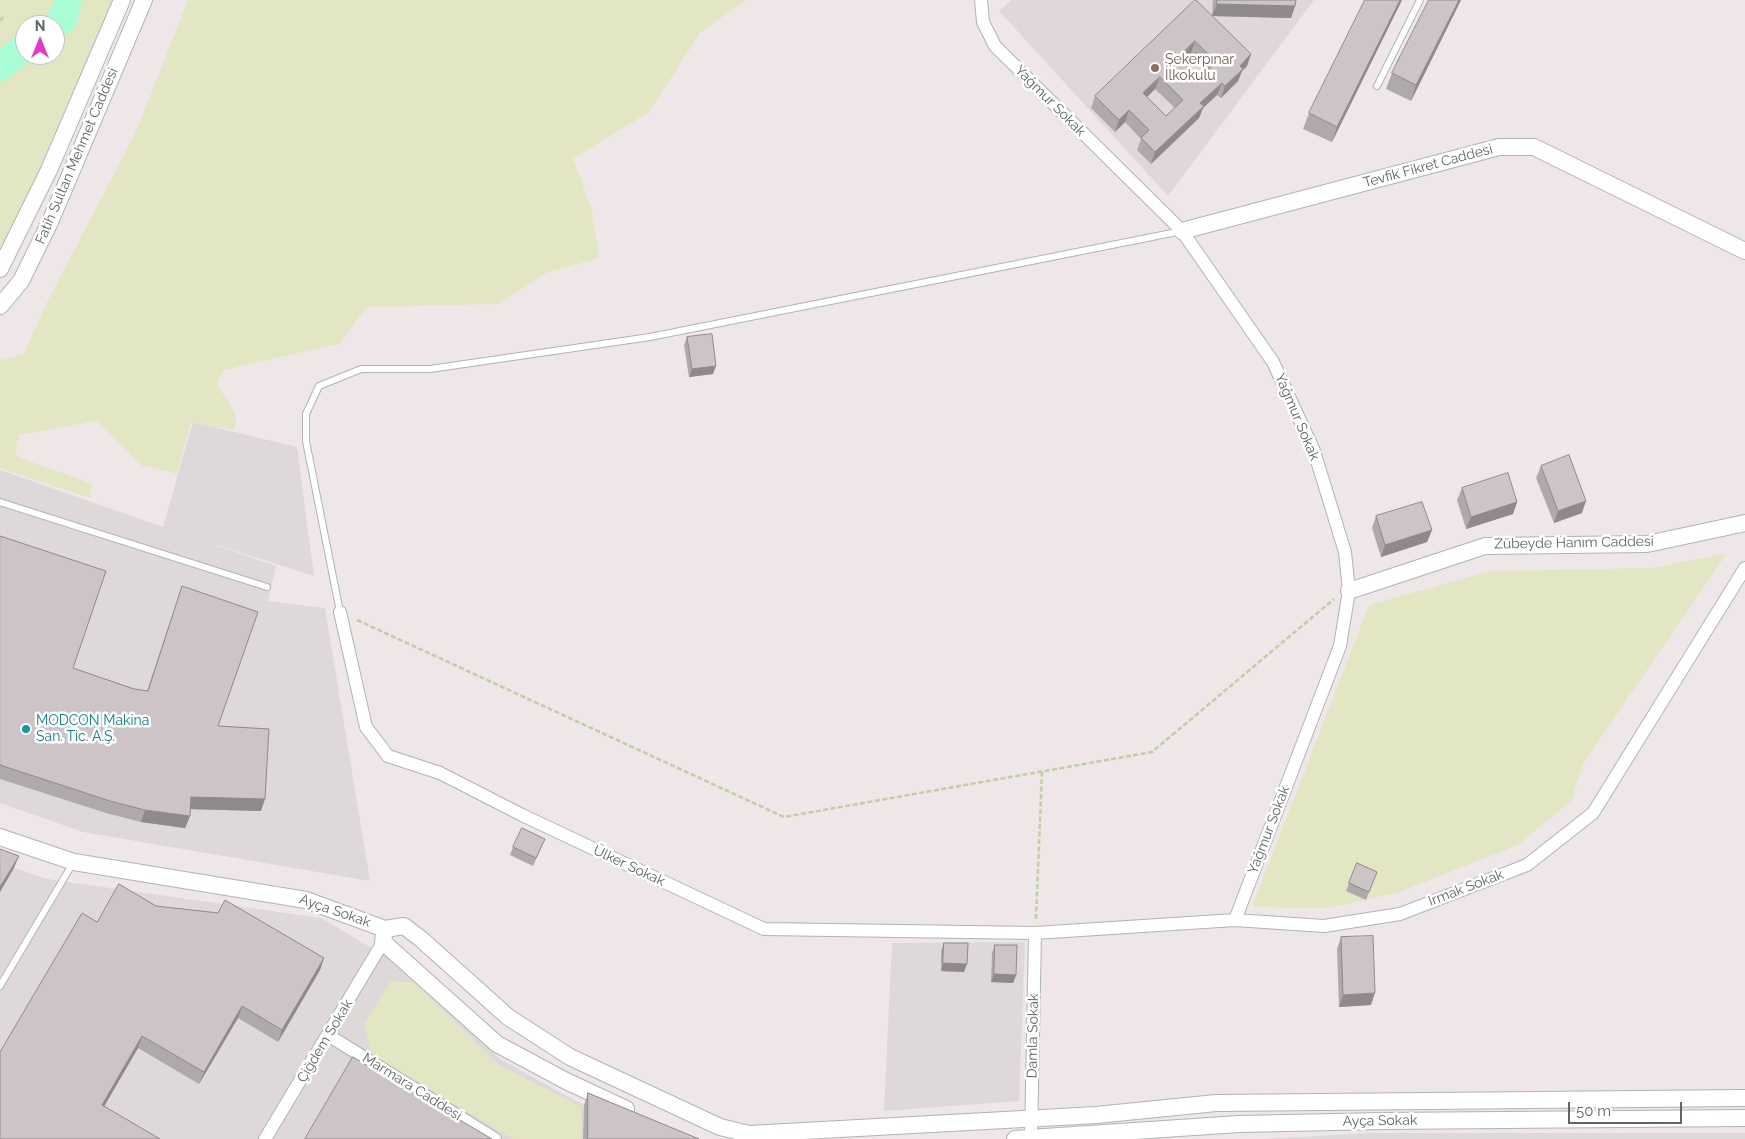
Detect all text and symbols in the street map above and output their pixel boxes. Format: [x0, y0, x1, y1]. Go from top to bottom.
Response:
north arrow [15, 15, 65, 65]
text: N [35, 18, 45, 34]
place label: Şekerpınar İlkokulu [1165, 52, 1234, 84]
street label: Yağmur Sokak [1011, 62, 1089, 140]
marker: Şekerpınar İlkokulu [1149, 62, 1161, 74]
street label: Fatih Sultan Mehmet Caddesi [32, 65, 122, 247]
street label: Tevfik Fikret Caddesi [1362, 141, 1494, 191]
street label: Yağmur Sokak [1271, 371, 1323, 463]
street label: Zübeyde Hanım Caddesi [1494, 533, 1654, 553]
place label: MODCON Makina San. Tic. A.Ş. [36, 713, 149, 746]
marker: MODCON Makina San. Tic. A.Ş. [20, 723, 32, 735]
street label: Yağmur Sokak [1244, 784, 1294, 876]
street label: Ülker Sokak [590, 842, 668, 890]
street label: Irmak Sokak [1426, 866, 1506, 910]
street label: Ayça Sokak [297, 891, 373, 931]
street label: Damla Sokak [1024, 993, 1042, 1079]
street label: Çiğdem Sokak [294, 996, 356, 1086]
street label: Marmara Caddesi [359, 1050, 465, 1124]
scale bar [1570, 1092, 1684, 1124]
text: 50 m [1576, 1102, 1611, 1120]
street label: Ayça Sokak [1343, 1112, 1417, 1130]

